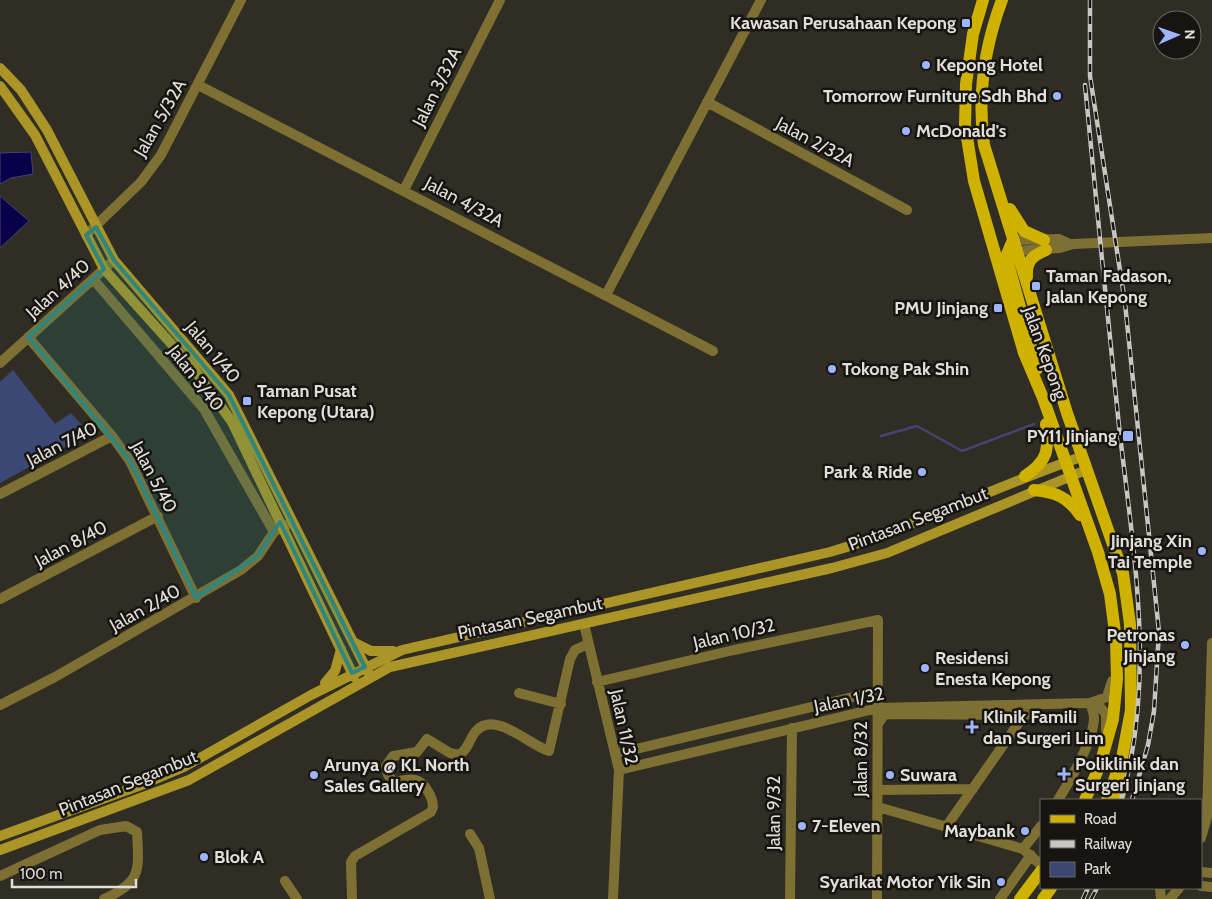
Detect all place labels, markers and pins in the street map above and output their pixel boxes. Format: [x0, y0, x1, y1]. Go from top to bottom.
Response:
place label: Kawasan Perusahaan Kepong [730, 12, 956, 34]
marker: Kawasan Perusahaan Kepong [960, 17, 972, 29]
place label: Kepong Hotel [936, 54, 1043, 76]
marker: Kepong Hotel [920, 59, 932, 71]
place label: Tomorrow Furniture Sdh Bhd [823, 85, 1047, 107]
marker: Tomorrow Furniture Sdh Bhd [1051, 90, 1063, 102]
place label: McDonald's [916, 120, 1007, 142]
marker: McDonald's [900, 125, 912, 137]
place label: Taman Fadason, Jalan Kepong [1045, 265, 1172, 308]
marker: Taman Fadason, Jalan Kepong [1030, 280, 1042, 292]
place label: PMU Jinjang [894, 297, 988, 319]
marker: PMU Jinjang [992, 302, 1004, 314]
place label: Tokong Pak Shin [842, 358, 969, 380]
marker: Tokong Pak Shin [826, 363, 838, 375]
place label: Taman Pusat Kepong (Utara) [257, 380, 375, 423]
marker: Taman Pusat Kepong (Utara) [241, 395, 253, 407]
place label: PY11 Jinjang [1027, 425, 1117, 447]
marker: PY11 Jinjang [1121, 429, 1135, 443]
place label: Park & Ride [823, 461, 912, 483]
marker: Park & Ride [916, 466, 928, 478]
place label: Jinjang Xin Tai Temple [1108, 530, 1192, 573]
marker: Jinjang Xin Tai Temple [1196, 545, 1208, 557]
place label: Petronas Jinjang [1106, 624, 1175, 667]
marker: Petronas Jinjang [1179, 639, 1191, 651]
place label: Residensi Enesta Kepong [935, 647, 1051, 690]
marker: Residensi Enesta Kepong [919, 662, 931, 674]
place label: Klinik Famili dan Surgeri Lim [983, 706, 1104, 749]
marker: Klinik Famili dan Surgeri Lim [965, 720, 979, 734]
place label: Poliklinik dan Surgeri Jinjang [1075, 753, 1185, 796]
place label: Arunya @ KL North Sales Gallery [324, 754, 470, 797]
place label: Suwara [900, 764, 957, 786]
marker: Poliklinik dan Surgeri Jinjang [1057, 767, 1071, 781]
marker: Arunya @ KL North Sales Gallery [308, 769, 320, 781]
marker: Suwara [884, 769, 896, 781]
place label: 7-Eleven [812, 815, 880, 837]
marker: 7-Eleven [796, 820, 808, 832]
place label: Maybank [944, 820, 1015, 842]
marker: Maybank [1019, 825, 1031, 837]
place label: Blok A [214, 846, 265, 868]
marker: Blok A [198, 851, 210, 863]
place label: Syarikat Motor Yik Sin [820, 871, 991, 893]
marker: Syarikat Motor Yik Sin [995, 876, 1007, 888]

